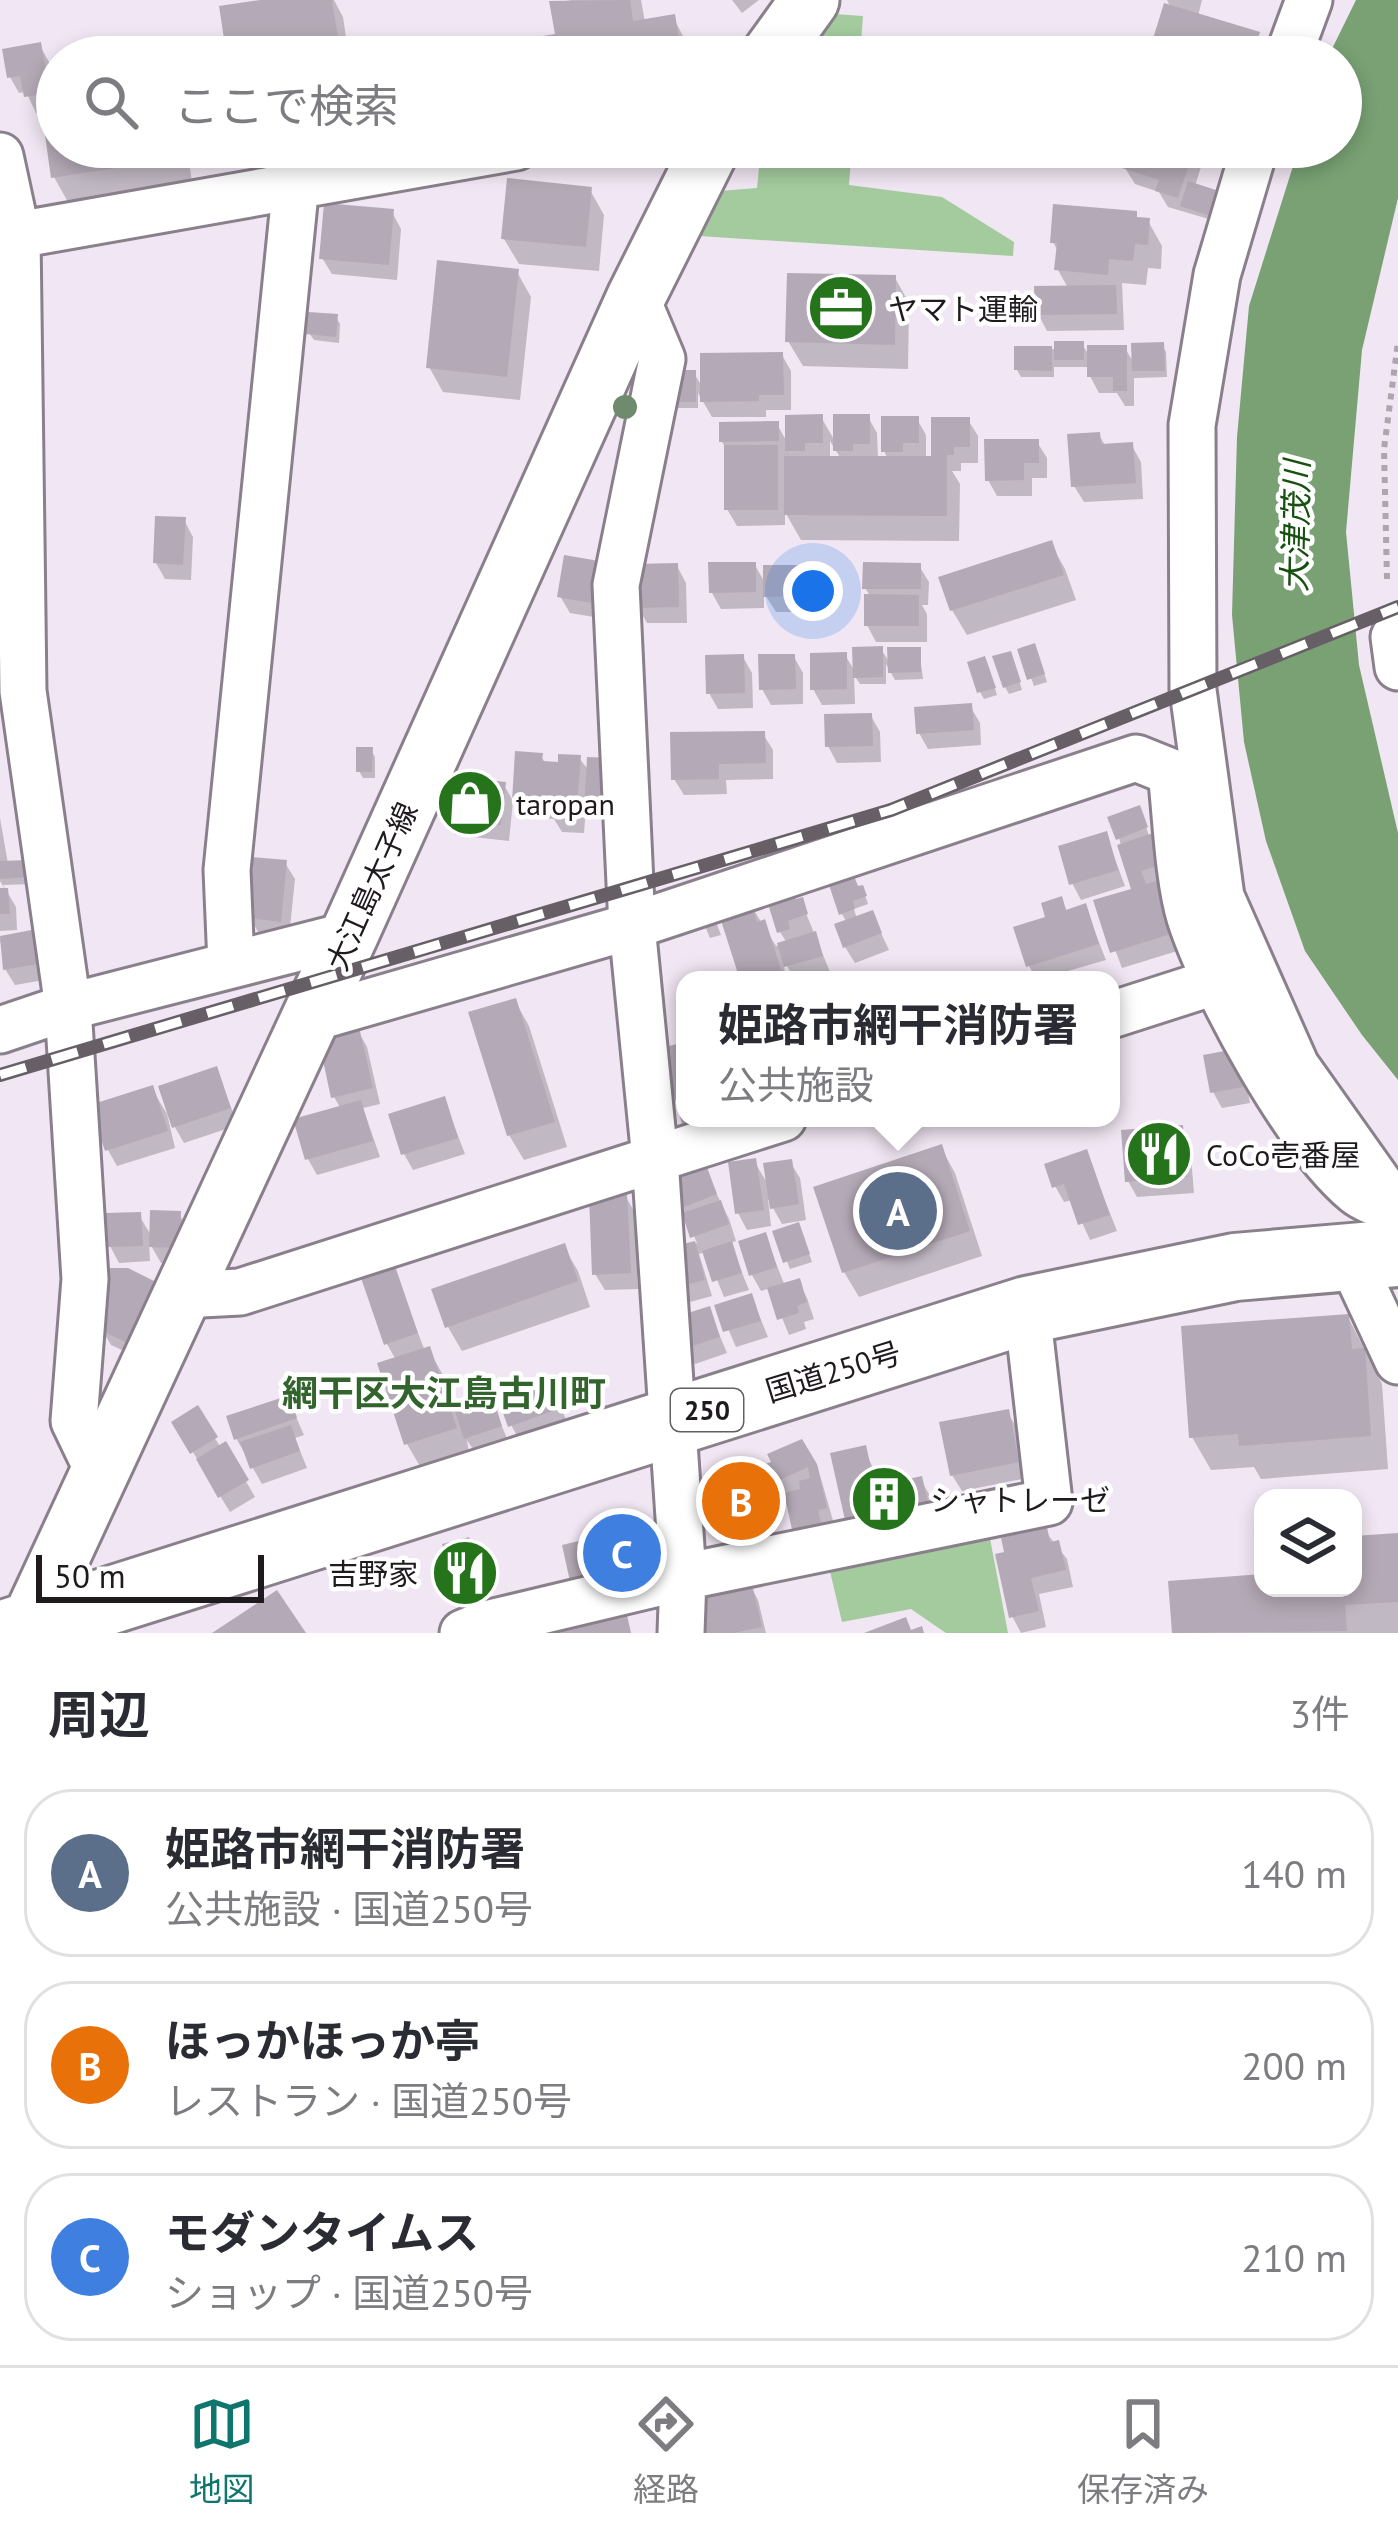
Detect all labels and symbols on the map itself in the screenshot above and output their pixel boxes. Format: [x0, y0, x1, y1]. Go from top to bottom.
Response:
office icon: ヤマト運輸 [806, 273, 876, 343]
place label: ヤマト運輸 [888, 289, 1038, 328]
water label: 大津茂川 [1272, 457, 1318, 592]
your location [783, 561, 843, 621]
shop icon: taropan [435, 768, 505, 838]
place label: taropan [516, 784, 615, 823]
street label: 大江島太子線 [317, 796, 425, 976]
restaurant icon: CoCo壱番屋 [1124, 1119, 1194, 1189]
place label: CoCo壱番屋 [1206, 1135, 1360, 1174]
pin: A [859, 1166, 937, 1256]
street label: 国道250号 [761, 1332, 905, 1410]
district label: 網干区大江島古川町 [282, 1369, 606, 1416]
road number: 250 [671, 1389, 743, 1431]
pin: B [702, 1456, 780, 1546]
building icon: シャトレーゼ [849, 1464, 919, 1534]
place label: シャトレーゼ [930, 1480, 1110, 1519]
pin: C [583, 1508, 661, 1598]
restaurant icon: 吉野家 [430, 1538, 500, 1608]
scale bar [36, 1549, 264, 1602]
place label: 吉野家 [328, 1554, 418, 1593]

